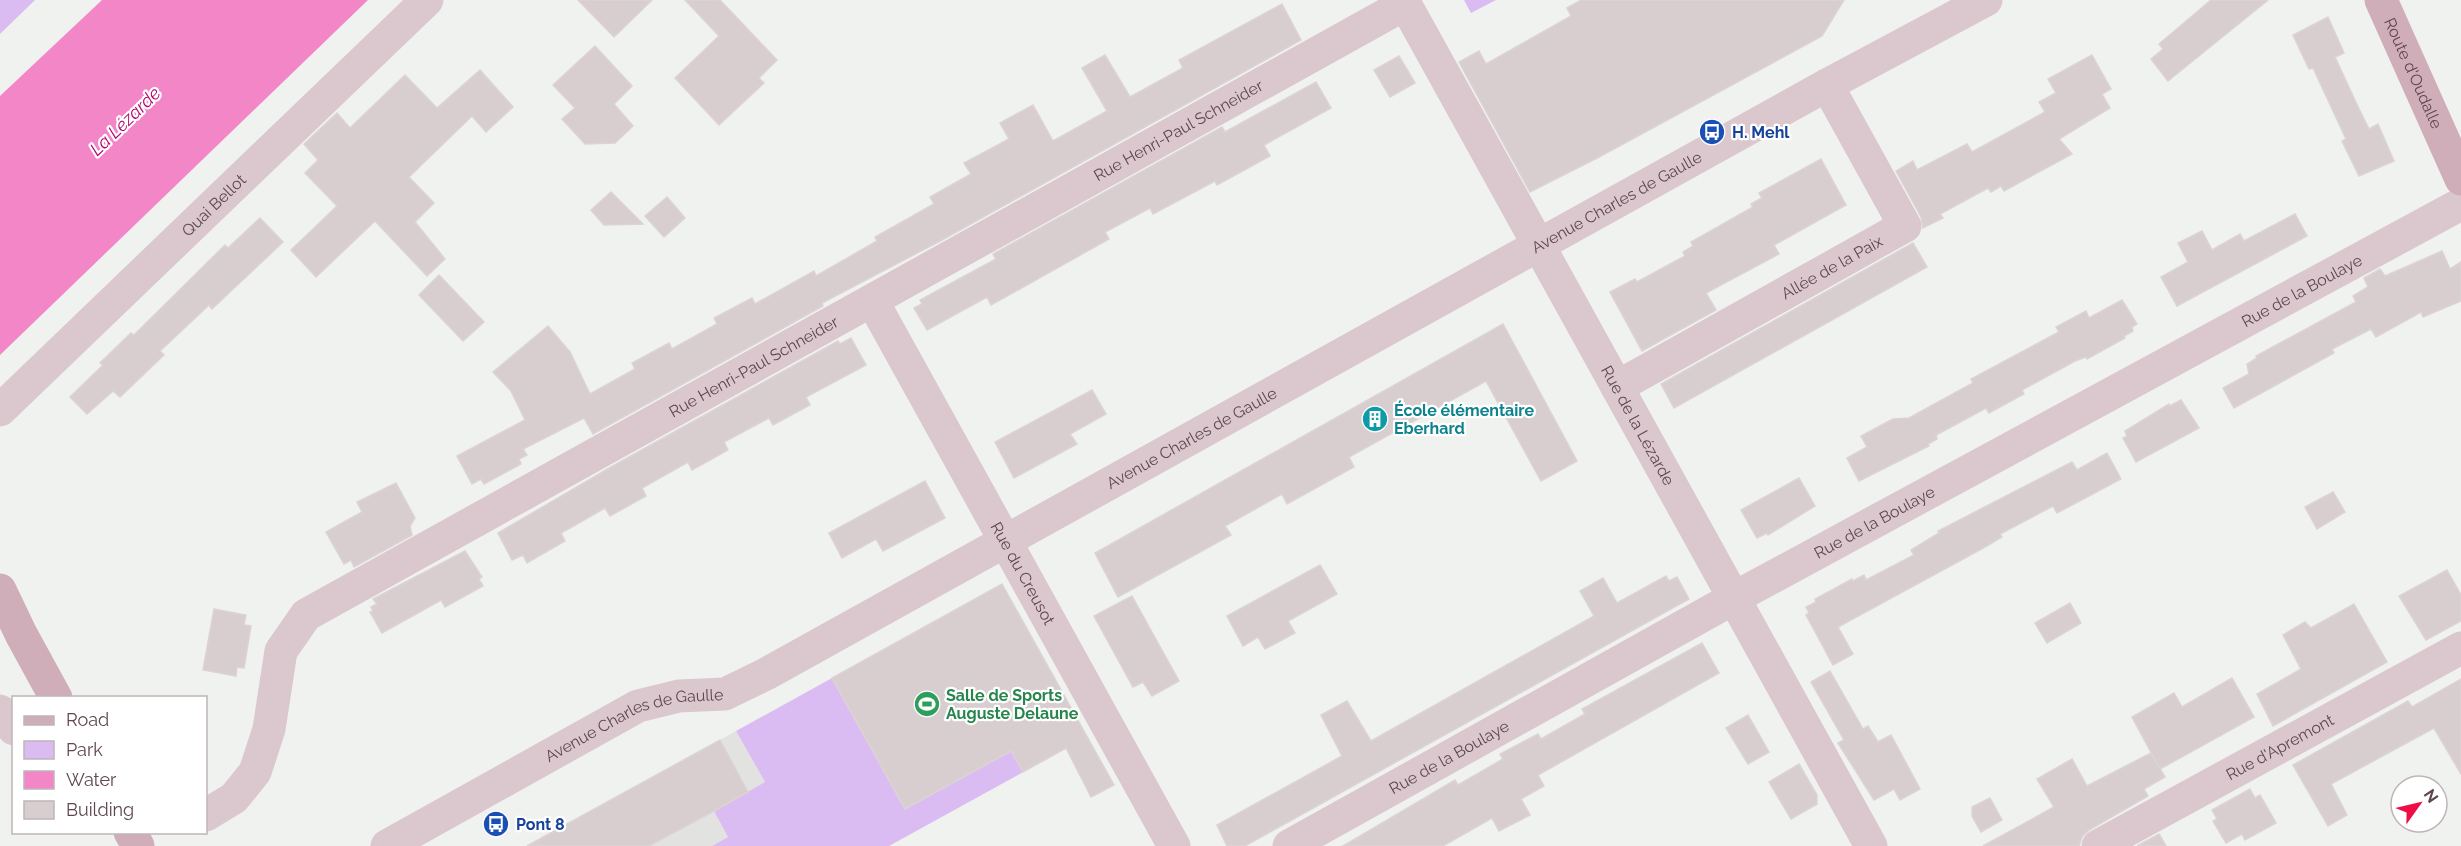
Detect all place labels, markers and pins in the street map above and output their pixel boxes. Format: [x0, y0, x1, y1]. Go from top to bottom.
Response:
bus stop icon: H. Mehl [1697, 117, 1727, 147]
place label: H. Mehl [1732, 123, 1790, 142]
place label: École élémentaire Eberhard [1394, 400, 1534, 438]
building icon: École élémentaire Eberhard [1360, 404, 1390, 434]
place label: Salle de Sports Auguste Delaune [946, 686, 1079, 723]
sports icon: Salle de Sports Auguste Delaune [912, 689, 942, 719]
bus stop icon: Pont 8 [481, 809, 511, 839]
place label: Pont 8 [516, 815, 565, 834]

